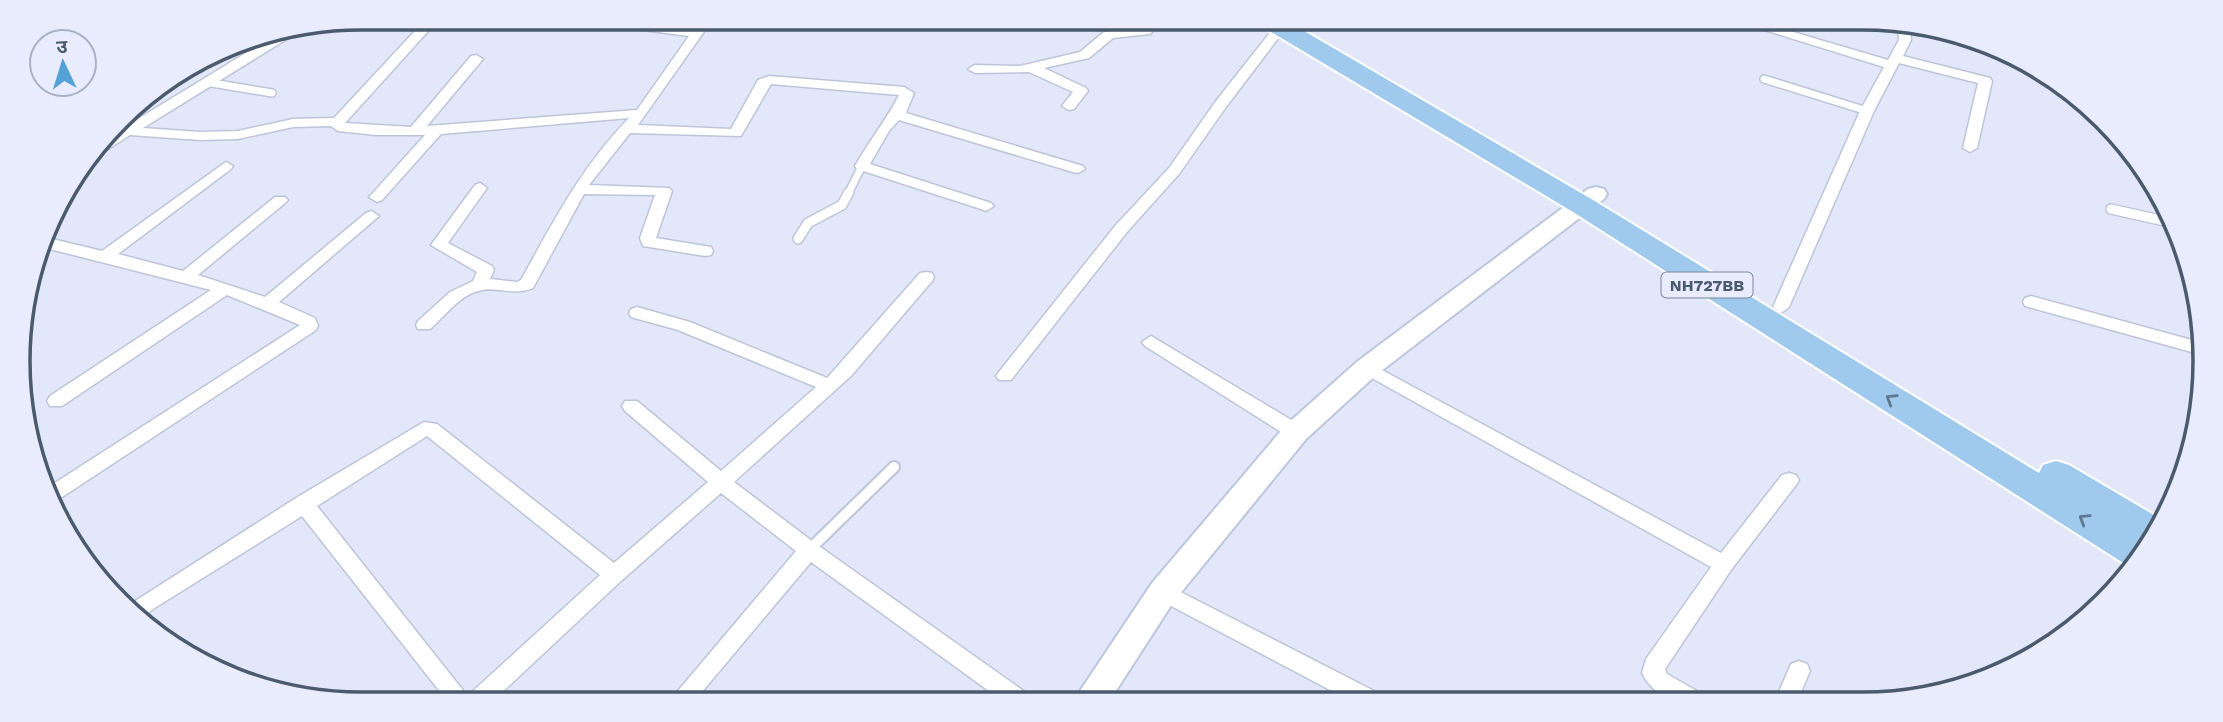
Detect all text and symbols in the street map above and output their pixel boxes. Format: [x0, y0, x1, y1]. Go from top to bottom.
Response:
north arrow [28, 28, 98, 98]
text: उ [55, 35, 69, 58]
road number: NH727BB [1662, 272, 1752, 298]
one-way arrow [1886, 395, 1899, 408]
one-way arrow [2079, 515, 2092, 528]

